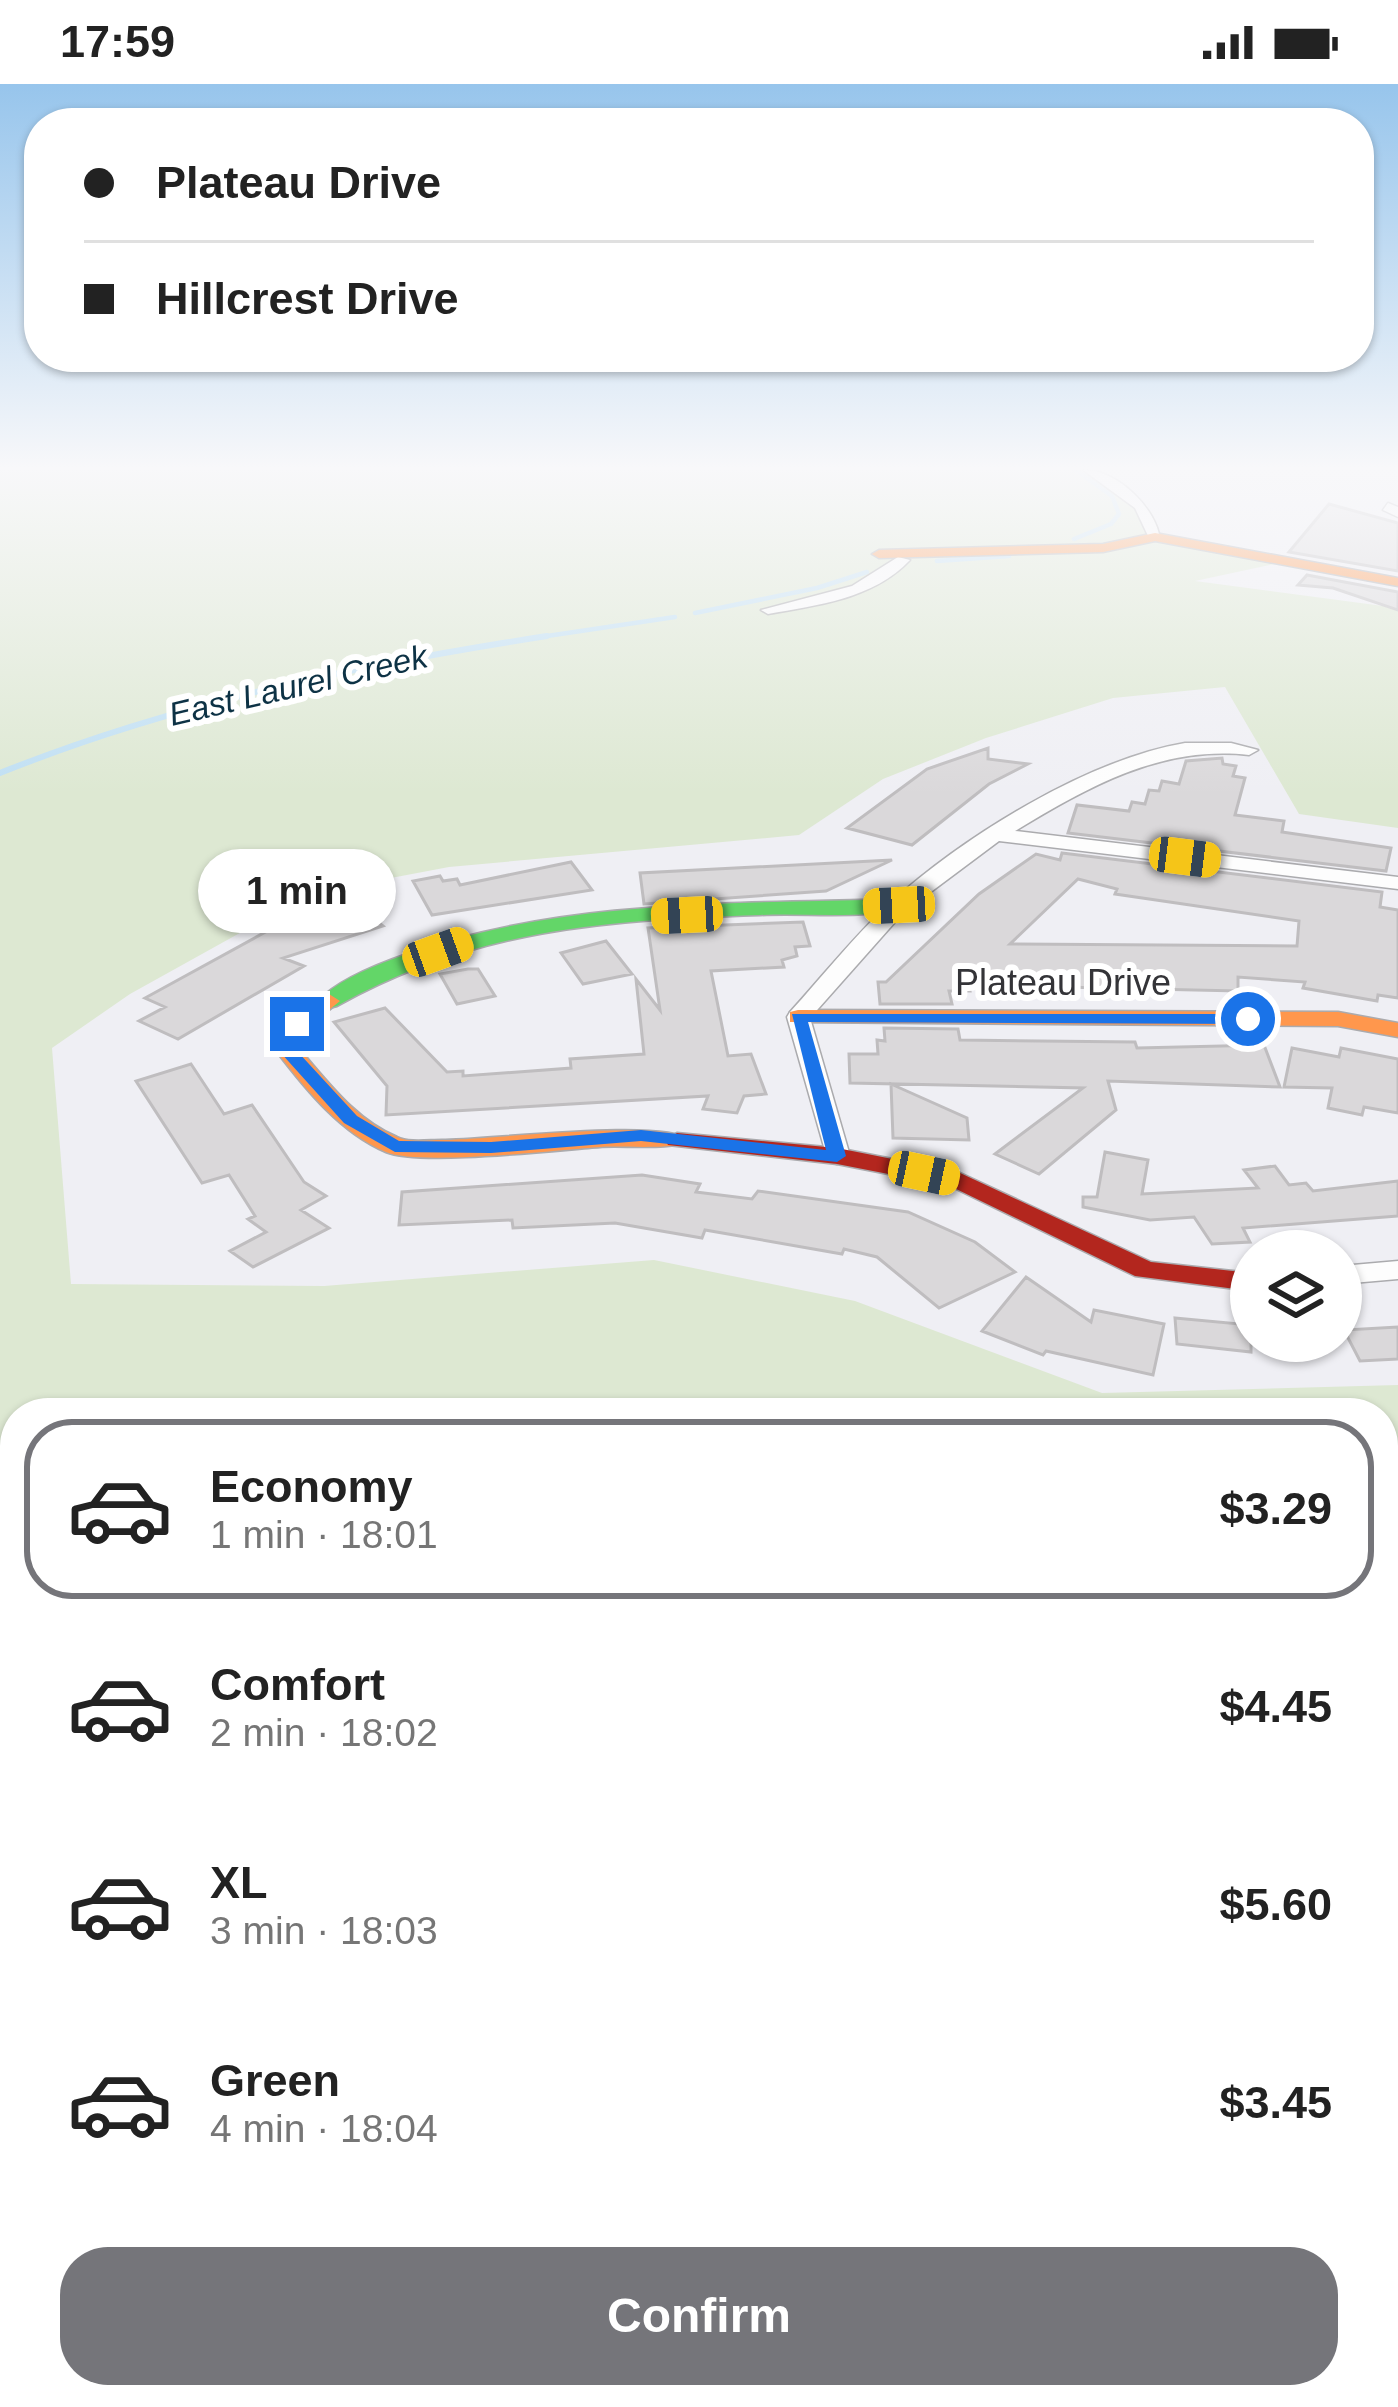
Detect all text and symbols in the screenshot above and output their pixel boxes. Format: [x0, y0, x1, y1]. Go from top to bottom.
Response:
text: 17:59 [60, 16, 175, 67]
text: Plateau Drive [156, 157, 441, 208]
text: Hillcrest Drive [156, 273, 459, 324]
water label: East Laurel Creek [165, 637, 432, 733]
car [1147, 835, 1223, 879]
callout: 1 min [198, 850, 396, 934]
text: 1 min [246, 869, 348, 912]
car [862, 885, 936, 925]
car [650, 895, 724, 935]
car [398, 923, 478, 981]
street label: Plateau Drive [955, 962, 1171, 1003]
route start [1221, 992, 1275, 1046]
route end [270, 997, 324, 1051]
car [885, 1148, 963, 1198]
map controls [1230, 1230, 1362, 1362]
button: layers [1230, 1230, 1362, 1362]
icon: car [66, 1455, 174, 1563]
text: Economy [210, 1461, 413, 1512]
text: $3.29 [1219, 1483, 1332, 1534]
text: 1 min · 18:01 [210, 1513, 438, 1556]
icon: car [66, 1653, 174, 1761]
text: Comfort [210, 1659, 385, 1710]
text: $4.45 [1219, 1681, 1332, 1732]
text: 2 min · 18:02 [210, 1711, 438, 1754]
icon: car [66, 1851, 174, 1959]
text: XL [210, 1857, 268, 1908]
text: $5.60 [1219, 1879, 1332, 1930]
text: 3 min · 18:03 [210, 1909, 438, 1952]
icon: car [66, 2049, 174, 2157]
text: Green [210, 2055, 340, 2106]
text: $3.45 [1219, 2077, 1332, 2128]
text: 4 min · 18:04 [210, 2107, 438, 2150]
button: Confirm [60, 2247, 1338, 2385]

